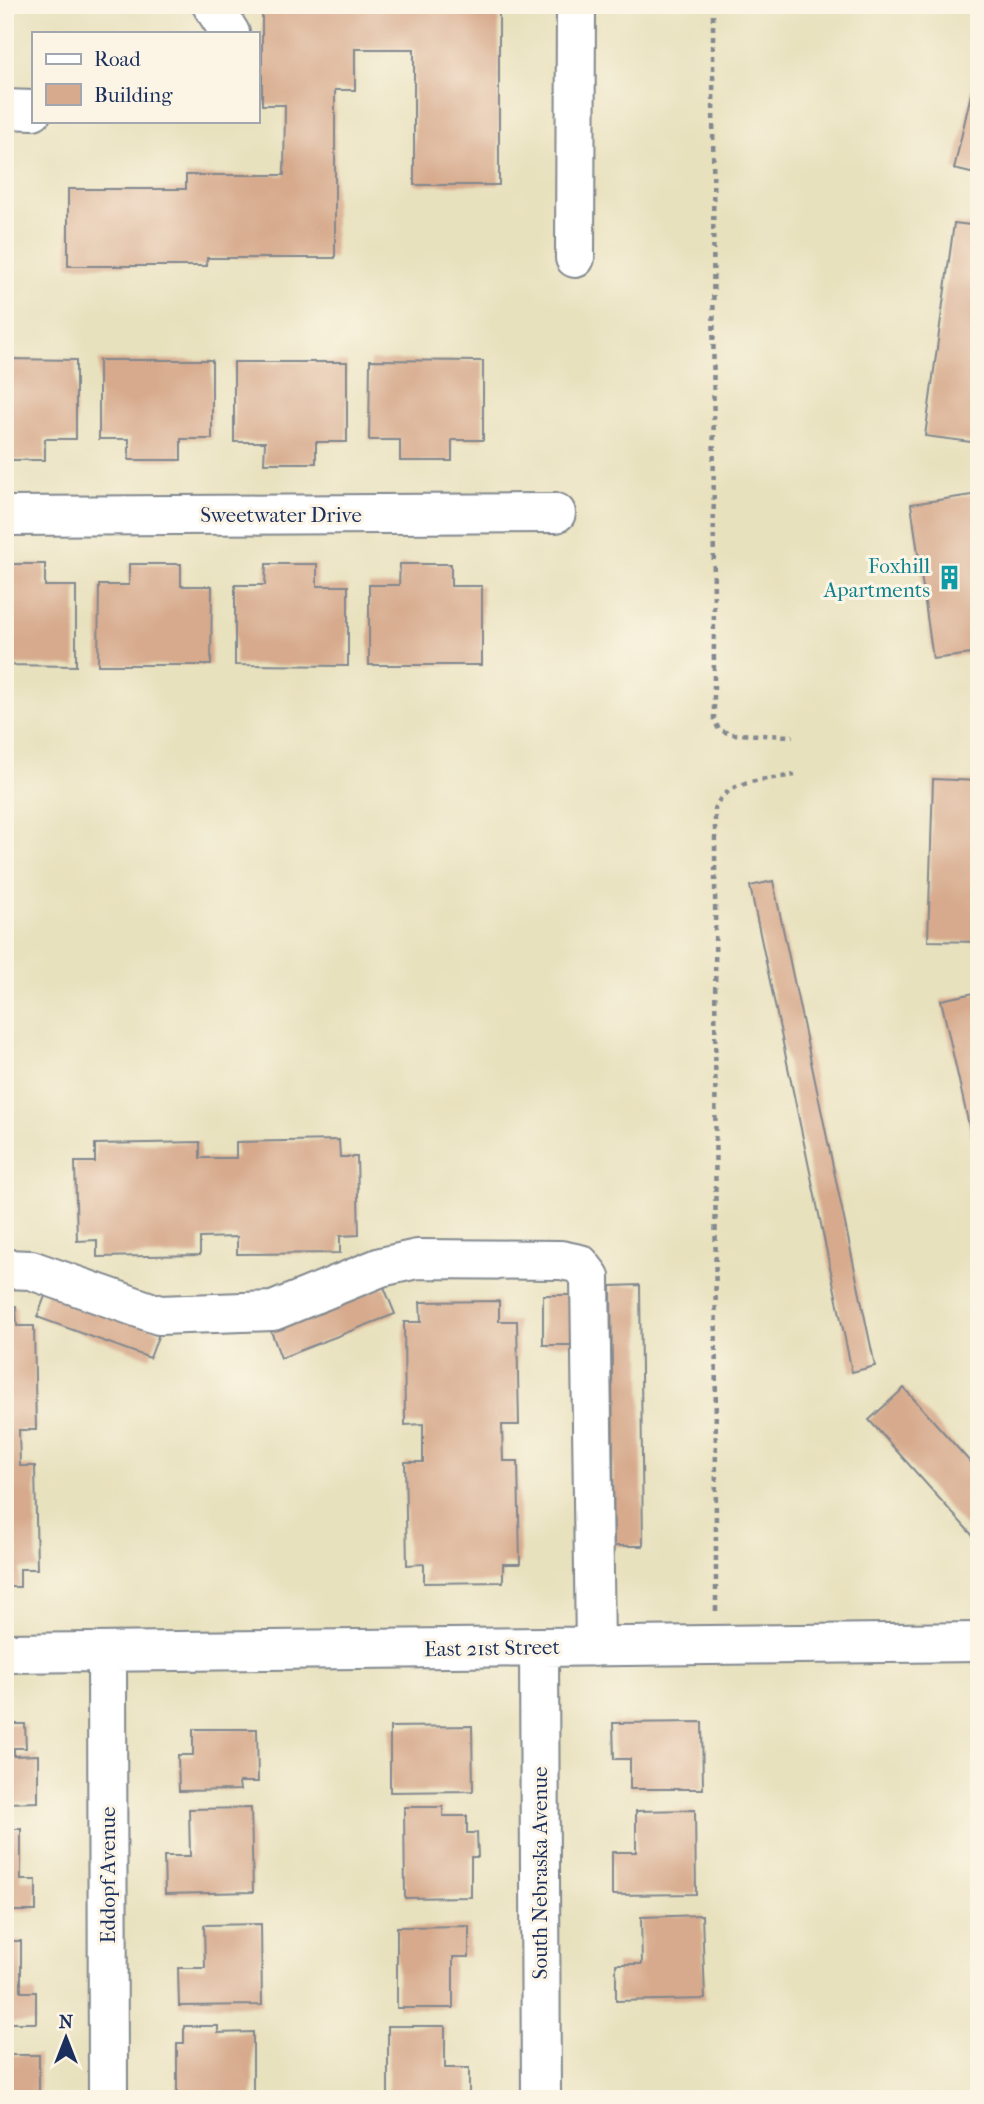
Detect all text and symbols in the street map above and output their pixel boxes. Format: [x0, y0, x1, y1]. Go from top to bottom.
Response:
legend [32, 32, 259, 122]
text: Road [94, 47, 141, 71]
text: Building [94, 83, 173, 107]
street label: Sweetwater Drive [200, 503, 362, 527]
place label: Foxhill Apartments [823, 554, 930, 602]
building icon: Foxhill Apartments [936, 564, 964, 592]
street label: East 21st Street [424, 1635, 561, 1661]
street label: South Nebraska Avenue [528, 1767, 552, 1979]
street label: Eddopf Avenue [96, 1807, 120, 1943]
north arrow [32, 2002, 102, 2072]
text: N [59, 2011, 74, 2033]

